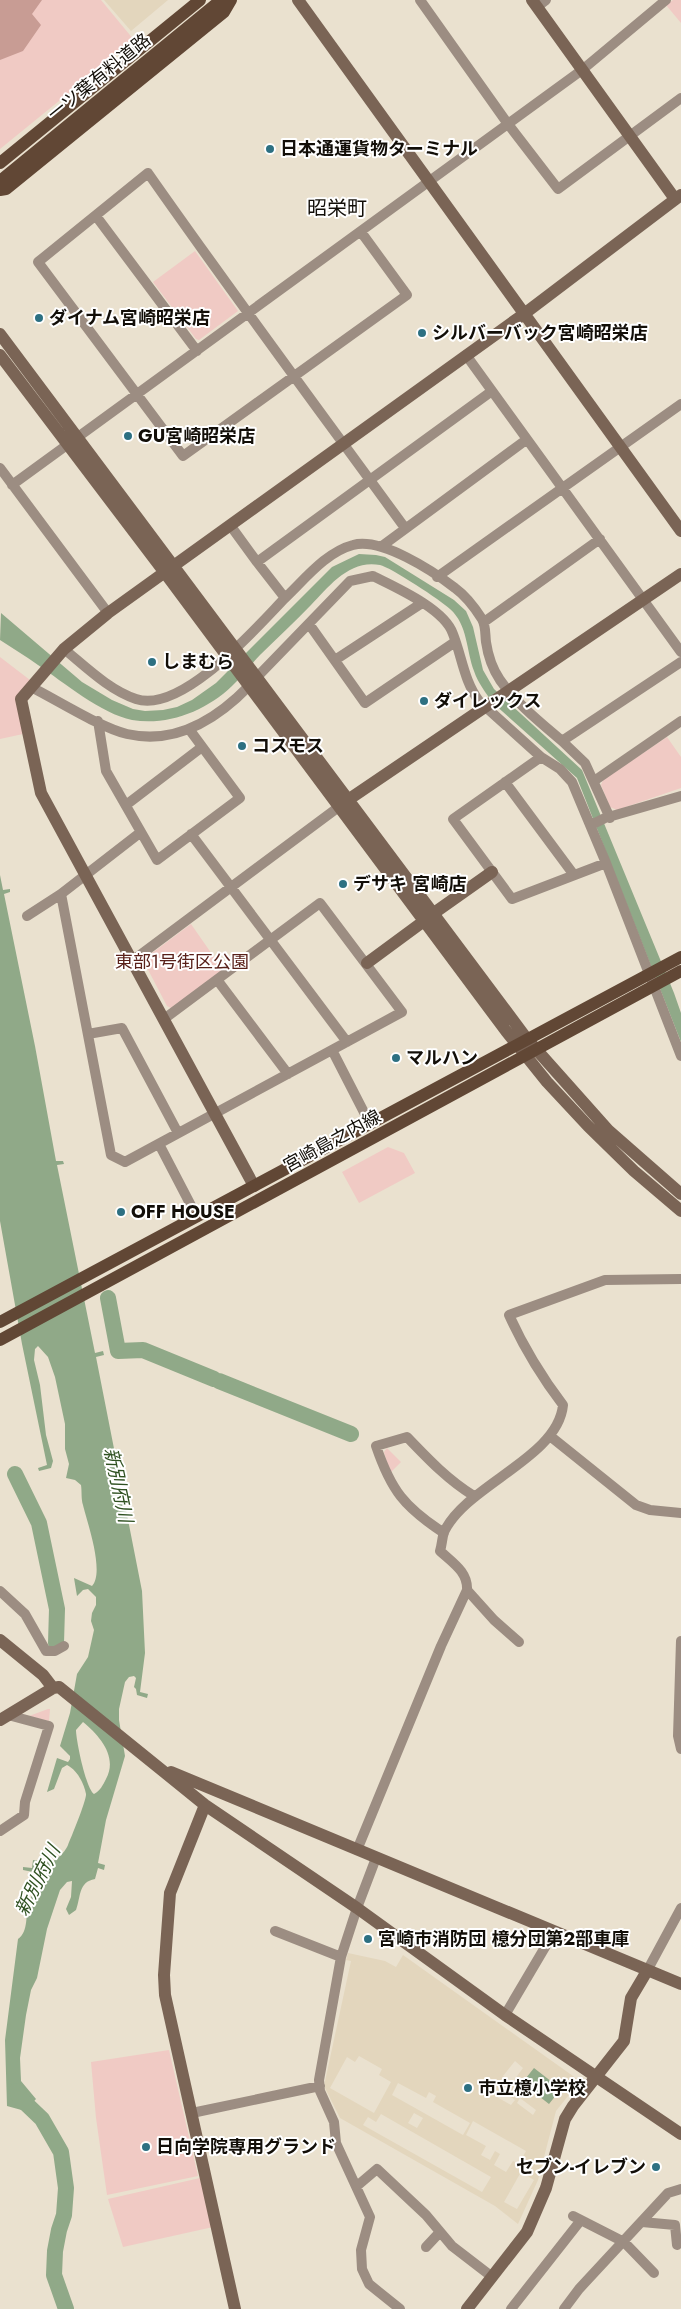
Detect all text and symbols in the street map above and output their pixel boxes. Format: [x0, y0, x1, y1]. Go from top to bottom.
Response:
street label: 一ツ葉有料道路 [42, 27, 156, 127]
place label: 日本通運貨物ターミナル [280, 136, 478, 162]
marker: 日本通運貨物ターミナル [264, 143, 276, 155]
district label: 昭栄町 [307, 194, 367, 223]
place label: ダイナム宮崎昭栄店 [49, 305, 210, 331]
marker: ダイナム宮崎昭栄店 [33, 312, 45, 324]
place label: シルバーバック宮崎昭栄店 [432, 320, 648, 346]
marker: シルバーバック宮崎昭栄店 [416, 327, 428, 339]
place label: GU宮崎昭栄店 [138, 423, 255, 449]
marker: GU宮崎昭栄店 [122, 430, 134, 442]
place label: しまむら [162, 649, 234, 675]
marker: しまむら [146, 656, 158, 668]
place label: ダイレックス [434, 688, 541, 714]
marker: ダイレックス [418, 695, 430, 707]
place label: コスモス [252, 733, 324, 759]
marker: コスモス [236, 740, 248, 752]
place label: デサキ 宮崎店 [353, 871, 466, 897]
marker: デサキ 宮崎店 [337, 878, 349, 890]
park label: 東部1号街区公園 [115, 949, 249, 975]
place label: マルハン [406, 1045, 478, 1071]
marker: マルハン [390, 1052, 402, 1064]
street label: 宮崎島之内線 [278, 1103, 386, 1179]
place label: OFF HOUSE [131, 1199, 235, 1225]
marker: OFF HOUSE [115, 1206, 127, 1218]
water label: 新別府川 [97, 1445, 140, 1527]
water label: 新別府川 [8, 1838, 68, 1920]
place label: 宮崎市消防団 檍分団第2部車庫 [378, 1926, 629, 1952]
marker: 宮崎市消防団 檍分団第2部車庫 [362, 1933, 374, 1945]
place label: 市立檍小学校 [478, 2075, 586, 2101]
marker: 市立檍小学校 [462, 2082, 474, 2094]
place label: 日向学院専用グランド [156, 2134, 336, 2160]
marker: 日向学院専用グランド [140, 2141, 152, 2153]
place label: セブン-イレブン [516, 2154, 646, 2180]
marker: セブン-イレブン [650, 2161, 662, 2173]

